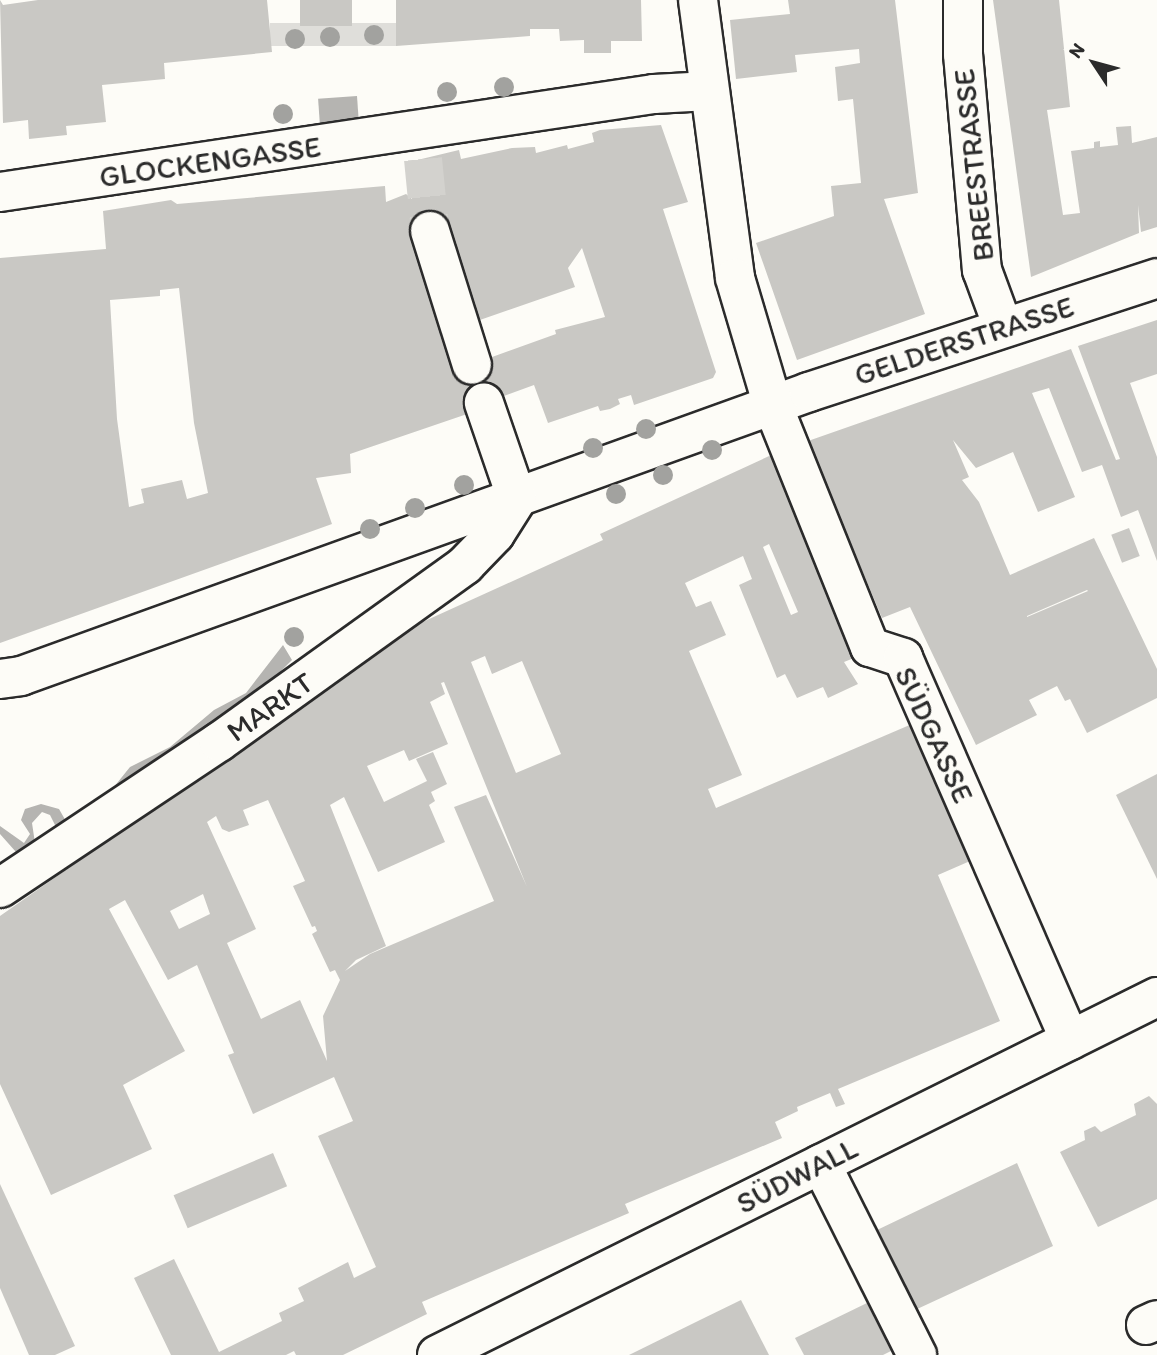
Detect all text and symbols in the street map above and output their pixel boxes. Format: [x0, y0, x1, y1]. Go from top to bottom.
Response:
north arrow [1059, 28, 1129, 98]
text: N [1064, 38, 1090, 62]
street label: BREESTRASSE [946, 67, 1002, 263]
street label: GLOCKENGASSE [97, 129, 323, 195]
street label: GELDERSTRASSE [850, 289, 1078, 393]
street label: SÜDGASSE [887, 661, 981, 809]
street label: MARKT [220, 664, 320, 750]
street label: SÜDWALL [731, 1130, 863, 1222]

